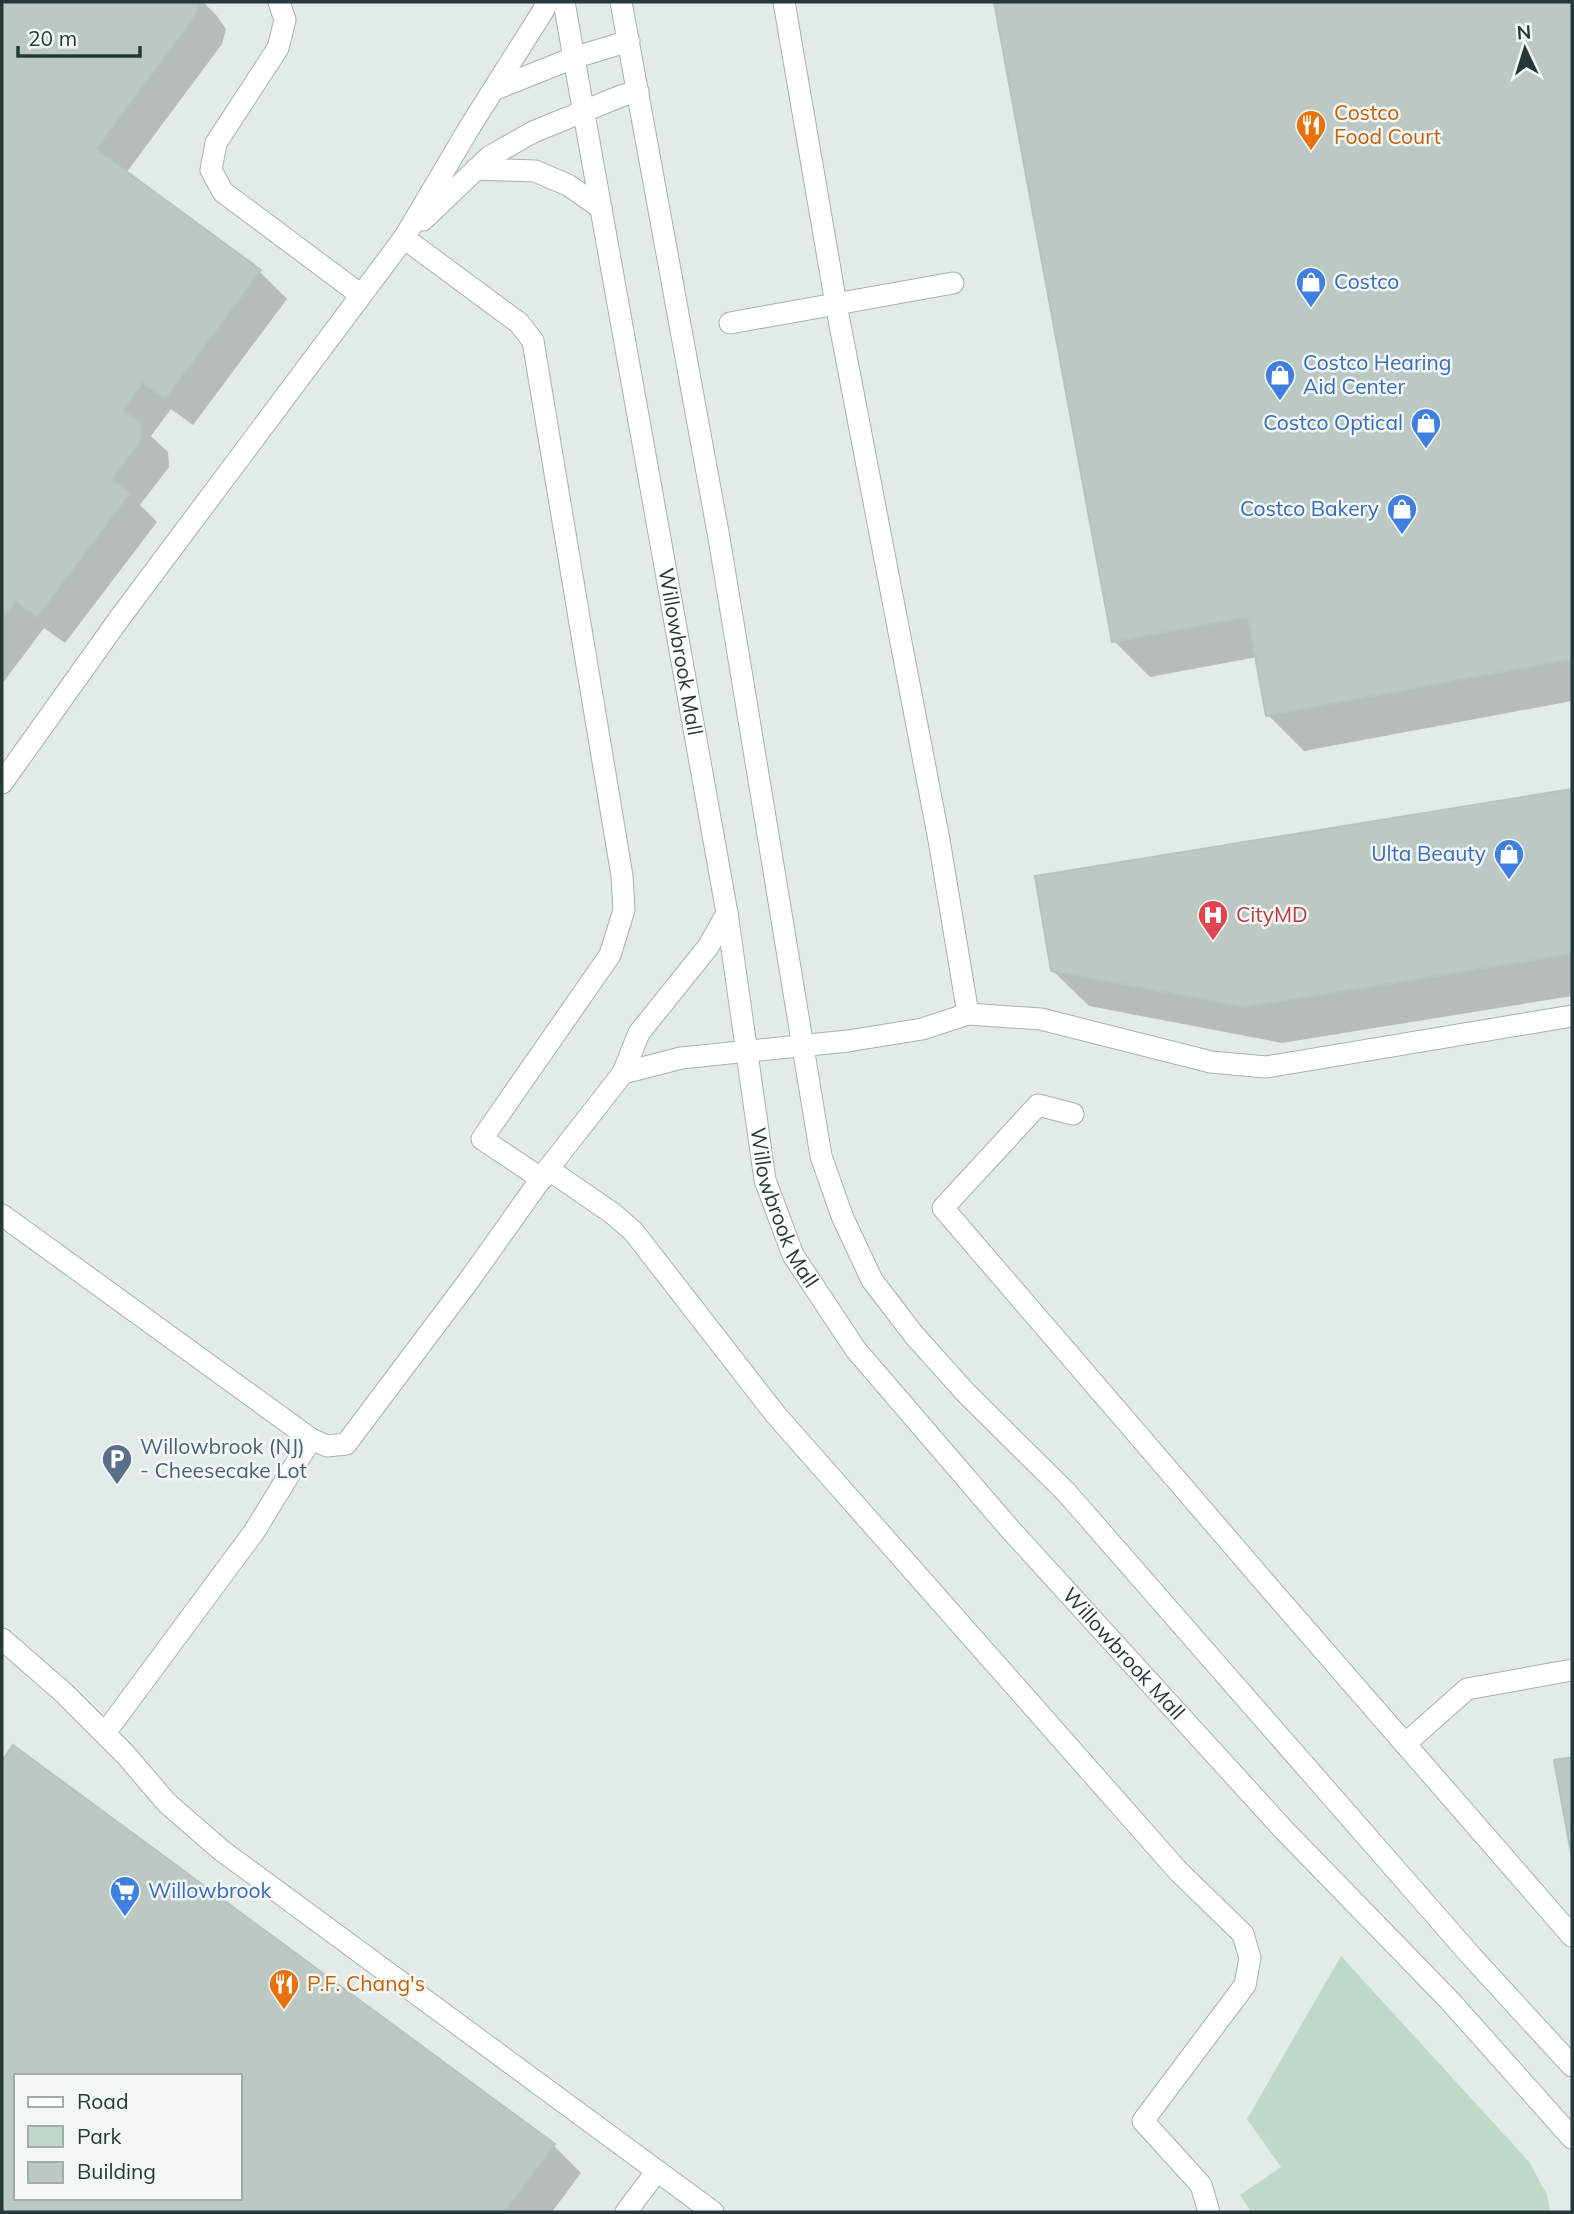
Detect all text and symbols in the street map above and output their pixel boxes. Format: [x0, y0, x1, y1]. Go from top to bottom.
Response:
scale bar [18, 14, 140, 58]
north arrow [1490, 14, 1560, 84]
text: N [1516, 20, 1532, 45]
text: 20 m [28, 25, 77, 51]
place label: Costco Food Court [1334, 99, 1441, 149]
restaurant icon: Costco Food Court [1294, 108, 1328, 152]
shop icon: Costco [1294, 265, 1328, 309]
place label: Costco [1334, 268, 1399, 294]
place label: Costco Hearing Aid Center [1303, 349, 1452, 399]
shop icon: Costco Hearing Aid Center [1263, 358, 1297, 402]
shop icon: Costco Optical [1409, 406, 1443, 450]
place label: Costco Optical [1263, 409, 1403, 435]
shop icon: Costco Bakery [1385, 492, 1419, 536]
place label: Costco Bakery [1240, 495, 1379, 521]
street label: Willowbrook Mall [654, 566, 709, 737]
shop icon: Ulta Beauty [1492, 837, 1526, 881]
place label: Ulta Beauty [1371, 840, 1486, 866]
hospital icon: CityMD [1196, 898, 1230, 942]
place label: CityMD [1236, 901, 1308, 927]
street label: Willowbrook Mall [746, 1126, 825, 1292]
place label: Willowbrook (NJ) - Cheesecake Lot [140, 1433, 307, 1483]
parking icon: Willowbrook (NJ) - Cheesecake Lot [100, 1442, 134, 1486]
street label: Willowbrook Mall [1058, 1582, 1191, 1725]
supermarket icon: Willowbrook [108, 1874, 142, 1918]
place label: Willowbrook [148, 1877, 272, 1903]
restaurant icon: P.F. Chang's [267, 1967, 301, 2011]
place label: P.F. Chang's [307, 1970, 425, 1996]
legend [14, 2074, 242, 2200]
text: Road [77, 2088, 128, 2114]
text: Park [77, 2123, 121, 2149]
text: Building [77, 2158, 156, 2184]

